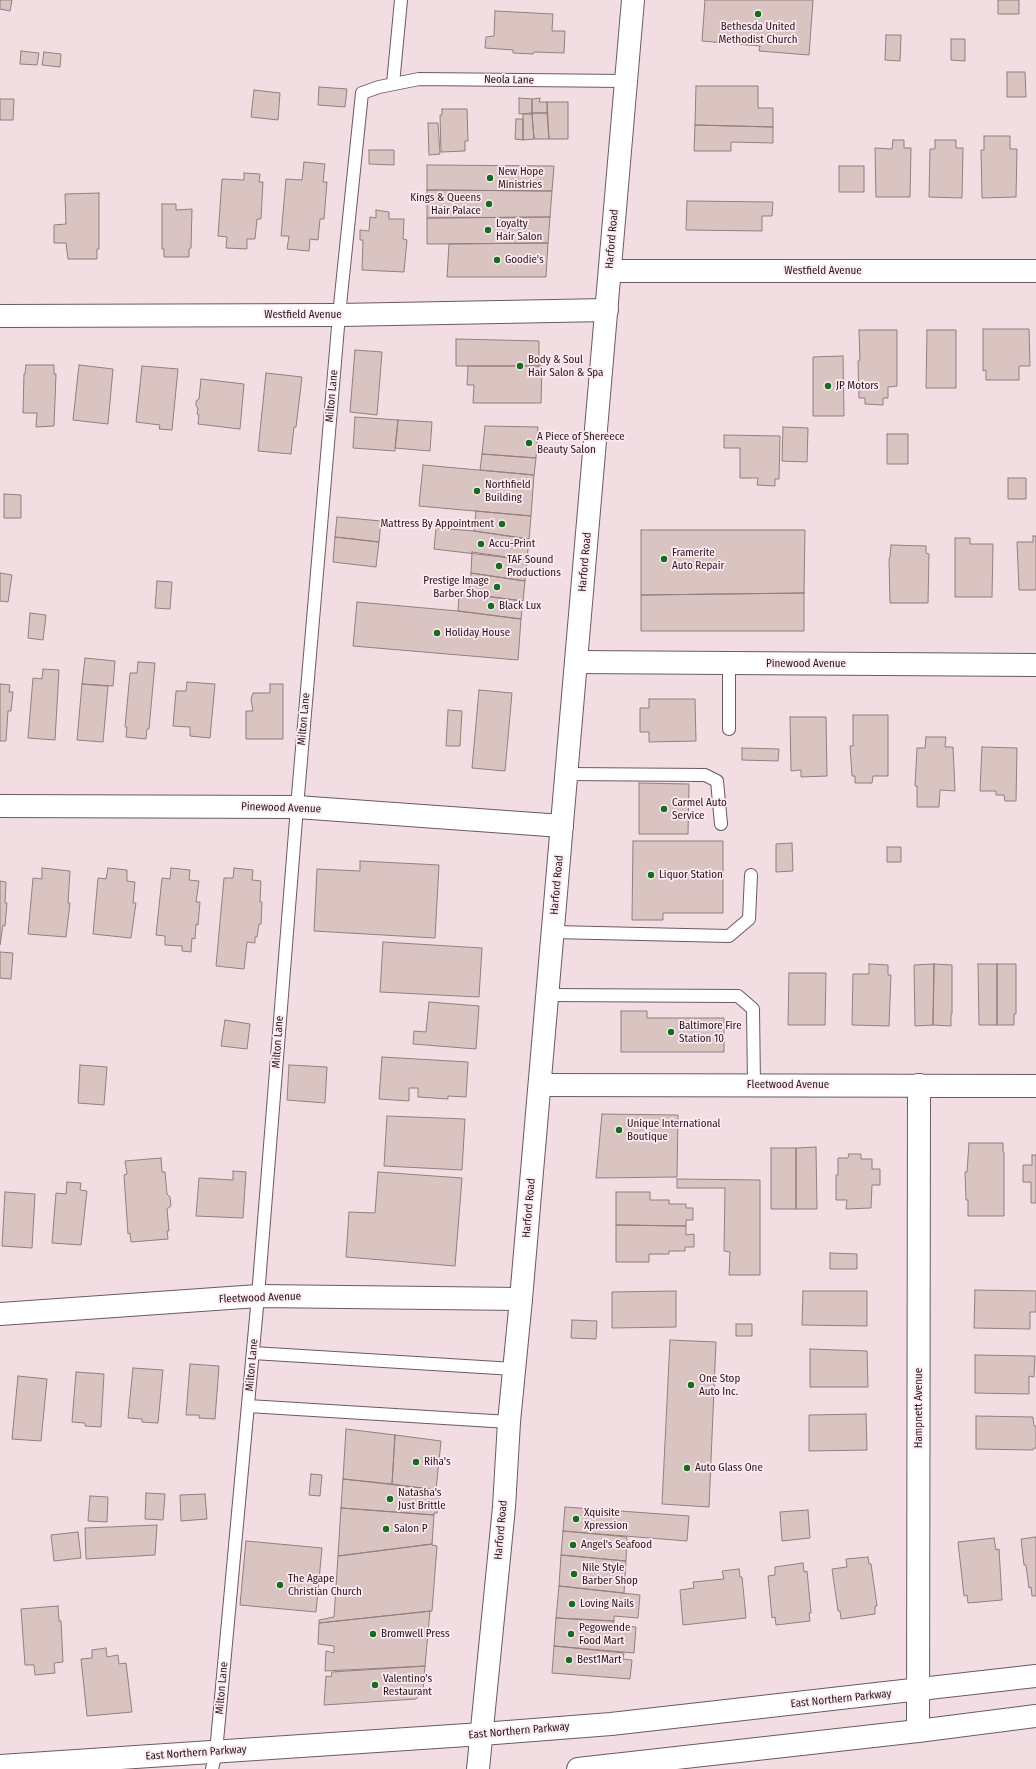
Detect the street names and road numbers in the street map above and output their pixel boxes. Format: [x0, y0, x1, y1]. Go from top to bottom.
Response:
street label: Neola Lane [484, 73, 534, 87]
street label: Harford Road [603, 209, 621, 269]
street label: Westfield Avenue [784, 264, 862, 278]
street label: Westfield Avenue [264, 308, 342, 322]
street label: Milton Lane [323, 369, 341, 423]
street label: Harford Road [576, 532, 594, 592]
street label: Pinewood Avenue [766, 657, 846, 671]
street label: Milton Lane [295, 692, 313, 746]
street label: Pinewood Avenue [241, 800, 321, 816]
street label: Harford Road [548, 855, 566, 915]
street label: Milton Lane [270, 1015, 286, 1069]
street label: Fleetwood Avenue [747, 1078, 829, 1092]
street label: Harford Road [520, 1178, 538, 1238]
street label: Fleetwood Avenue [219, 1290, 301, 1306]
street label: Milton Lane [243, 1338, 261, 1392]
street label: Hampnett Avenue [912, 1368, 926, 1448]
street label: Harford Road [492, 1500, 510, 1560]
street label: Milton Lane [213, 1661, 231, 1715]
street label: East Northern Parkway [790, 1687, 892, 1711]
street label: East Northern Parkway [468, 1720, 570, 1742]
street label: East Northern Parkway [145, 1743, 247, 1763]

